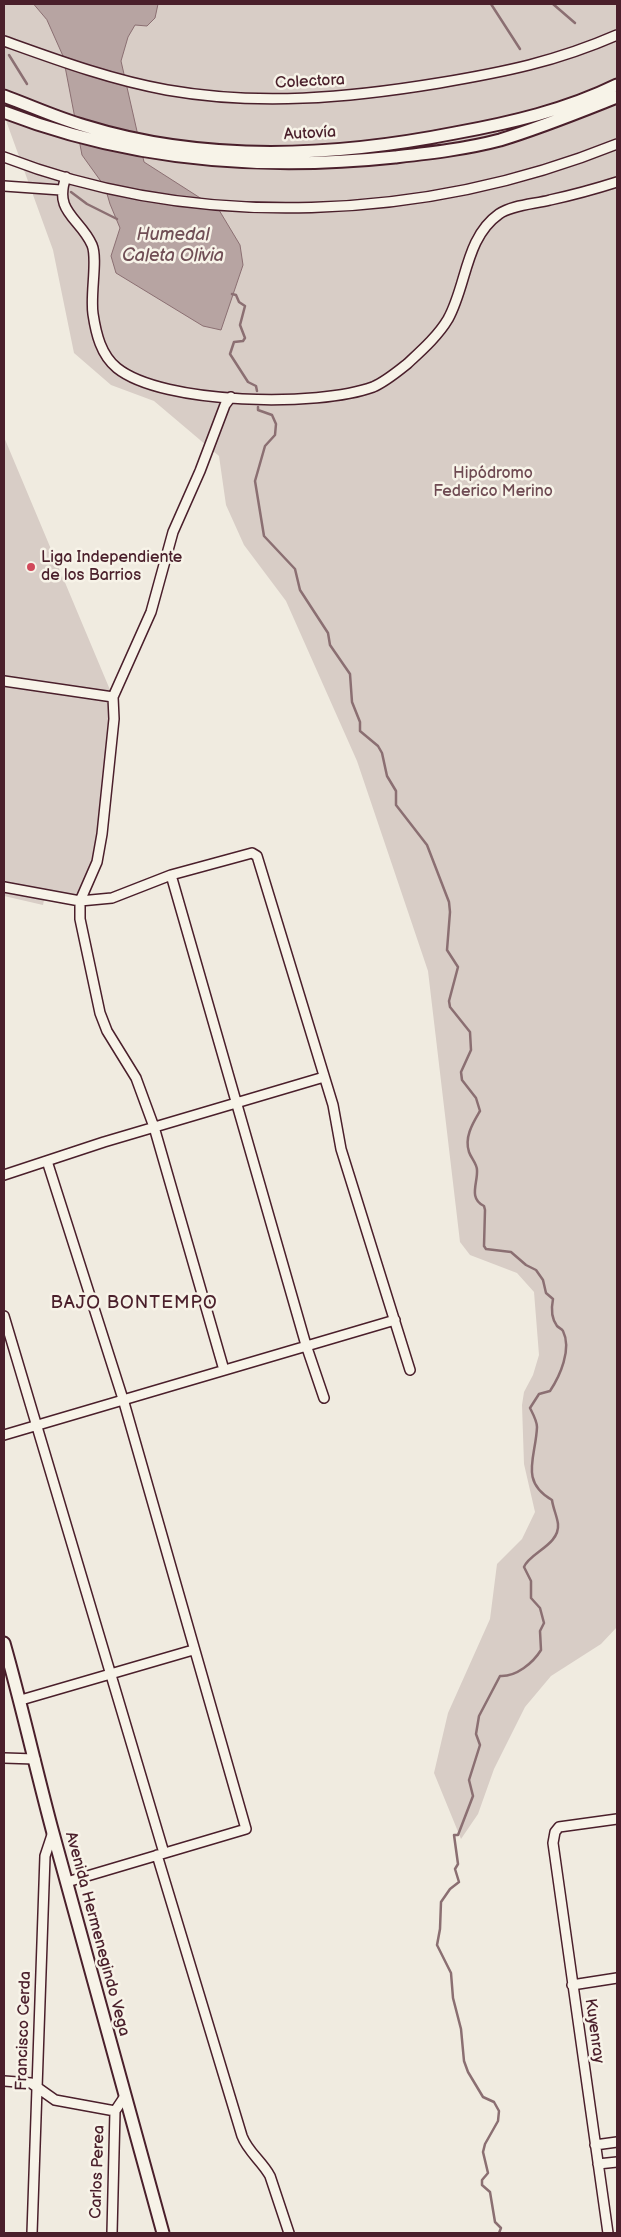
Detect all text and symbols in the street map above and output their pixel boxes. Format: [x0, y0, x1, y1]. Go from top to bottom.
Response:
street label: Colectora [275, 71, 345, 93]
street label: Autovía [283, 123, 337, 145]
water label: Humedal Caleta Olivia [122, 224, 224, 266]
park label: Hipódromo Federico Merino [433, 464, 553, 502]
place label: Liga Independiente de los Barrios [41, 548, 182, 586]
marker: Liga Independiente de los Barrios [25, 561, 37, 573]
district label: BAJO BONTEMPO [49, 1292, 219, 1314]
street label: Avenida Hermenegindo Vega [60, 1830, 134, 2038]
street label: Francisco Cerda [12, 1971, 36, 2091]
street label: Kuyenray [580, 1997, 608, 2065]
street label: Carlos Perea [87, 2125, 109, 2219]

